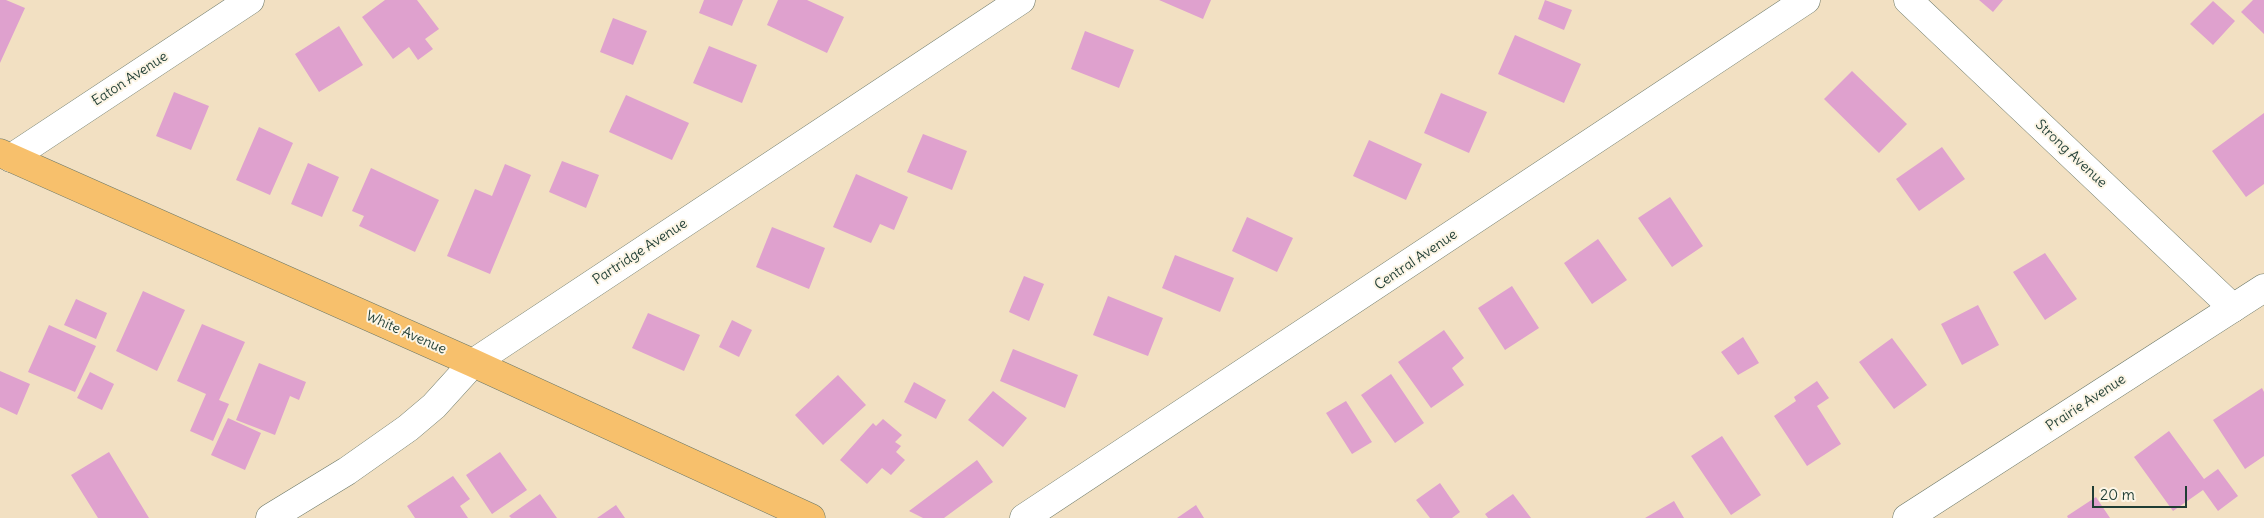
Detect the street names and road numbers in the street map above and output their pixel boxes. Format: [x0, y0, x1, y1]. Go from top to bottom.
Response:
street label: Eaton Avenue [89, 48, 171, 110]
street label: Strong Avenue [2032, 117, 2110, 191]
street label: Partridge Avenue [590, 215, 690, 289]
street label: Central Avenue [1371, 226, 1461, 294]
street label: White Avenue [363, 308, 449, 358]
street label: Prairie Avenue [2043, 371, 2129, 435]

